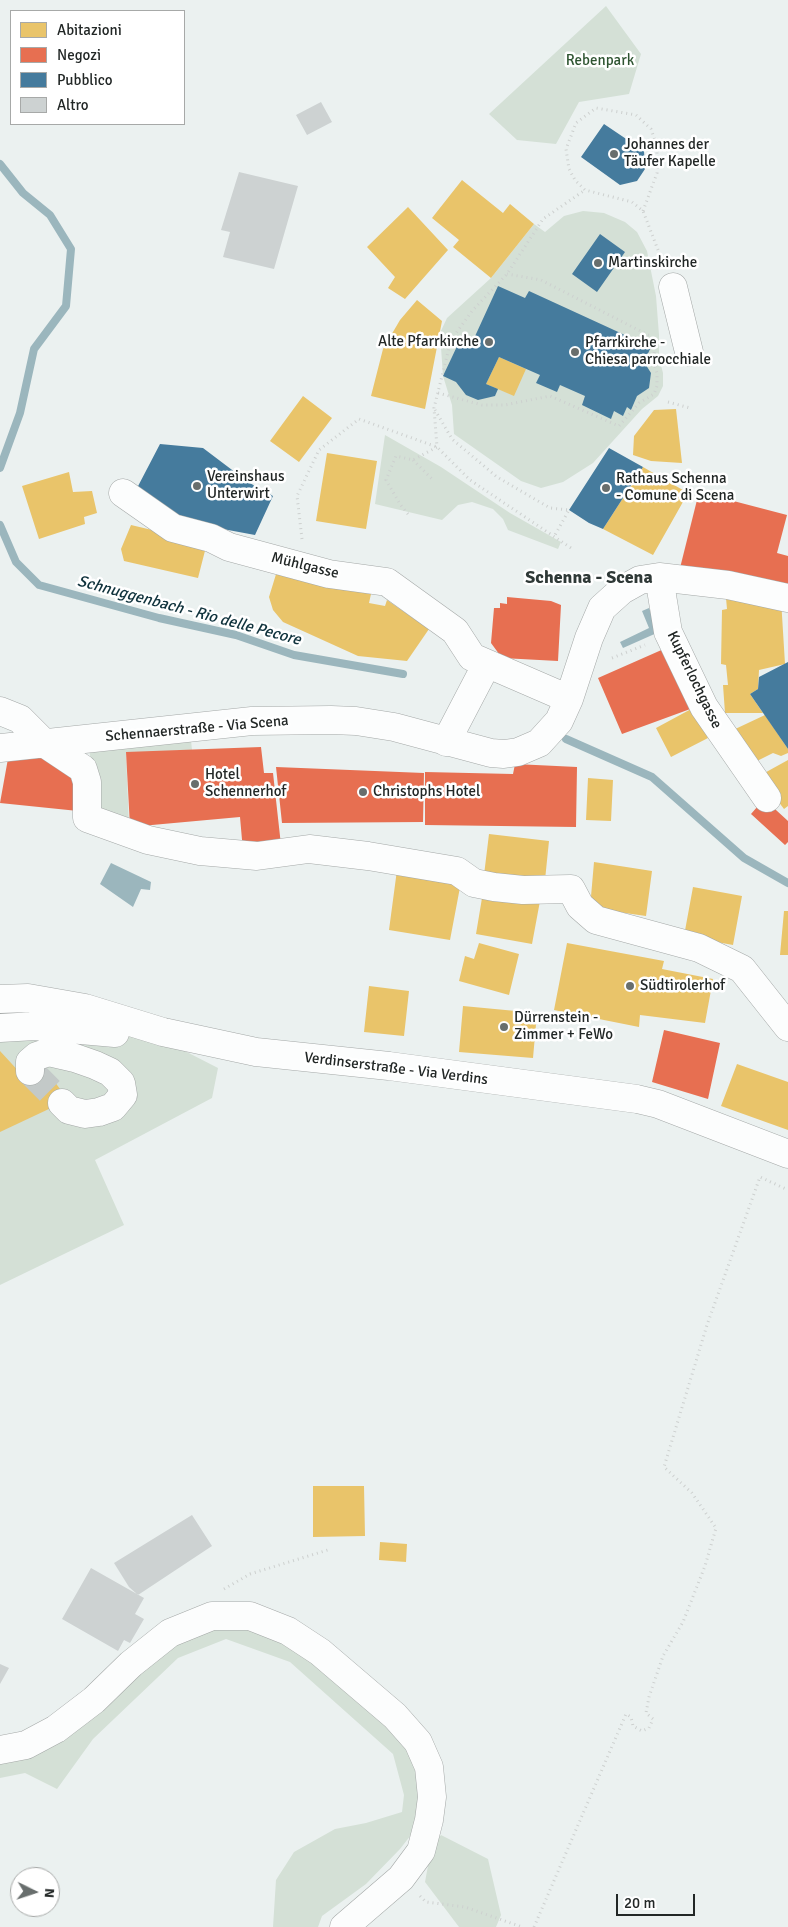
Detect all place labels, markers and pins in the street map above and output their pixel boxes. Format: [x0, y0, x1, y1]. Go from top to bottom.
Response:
place label: Johannes der Täufer Kapelle [624, 136, 716, 171]
marker: Johannes der Täufer Kapelle [608, 148, 620, 160]
place label: Martinskirche [608, 254, 697, 272]
marker: Martinskirche [592, 257, 604, 269]
place label: Alte Pfarrkirche [378, 333, 479, 351]
place label: Pfarrkirche - Chiesa parrocchiale [585, 334, 711, 369]
marker: Alte Pfarrkirche [483, 336, 495, 348]
marker: Pfarrkirche - Chiesa parrocchiale [569, 346, 581, 358]
place label: Vereinshaus Unterwirt [207, 468, 284, 503]
place label: Rathaus Schenna - Comune di Scena [616, 470, 734, 505]
marker: Vereinshaus Unterwirt [191, 480, 203, 492]
marker: Rathaus Schenna - Comune di Scena [600, 482, 612, 494]
place label: Hotel Schennerhof [205, 766, 286, 801]
marker: Hotel Schennerhof [189, 778, 201, 790]
place label: Christophs Hotel [373, 783, 480, 801]
marker: Christophs Hotel [357, 786, 369, 798]
place label: Südtirolerhof [640, 977, 725, 995]
marker: Südtirolerhof [624, 980, 636, 992]
place label: Dürrenstein - Zimmer + FeWo [514, 1009, 613, 1044]
marker: Dürrenstein - Zimmer + FeWo [498, 1021, 510, 1033]

